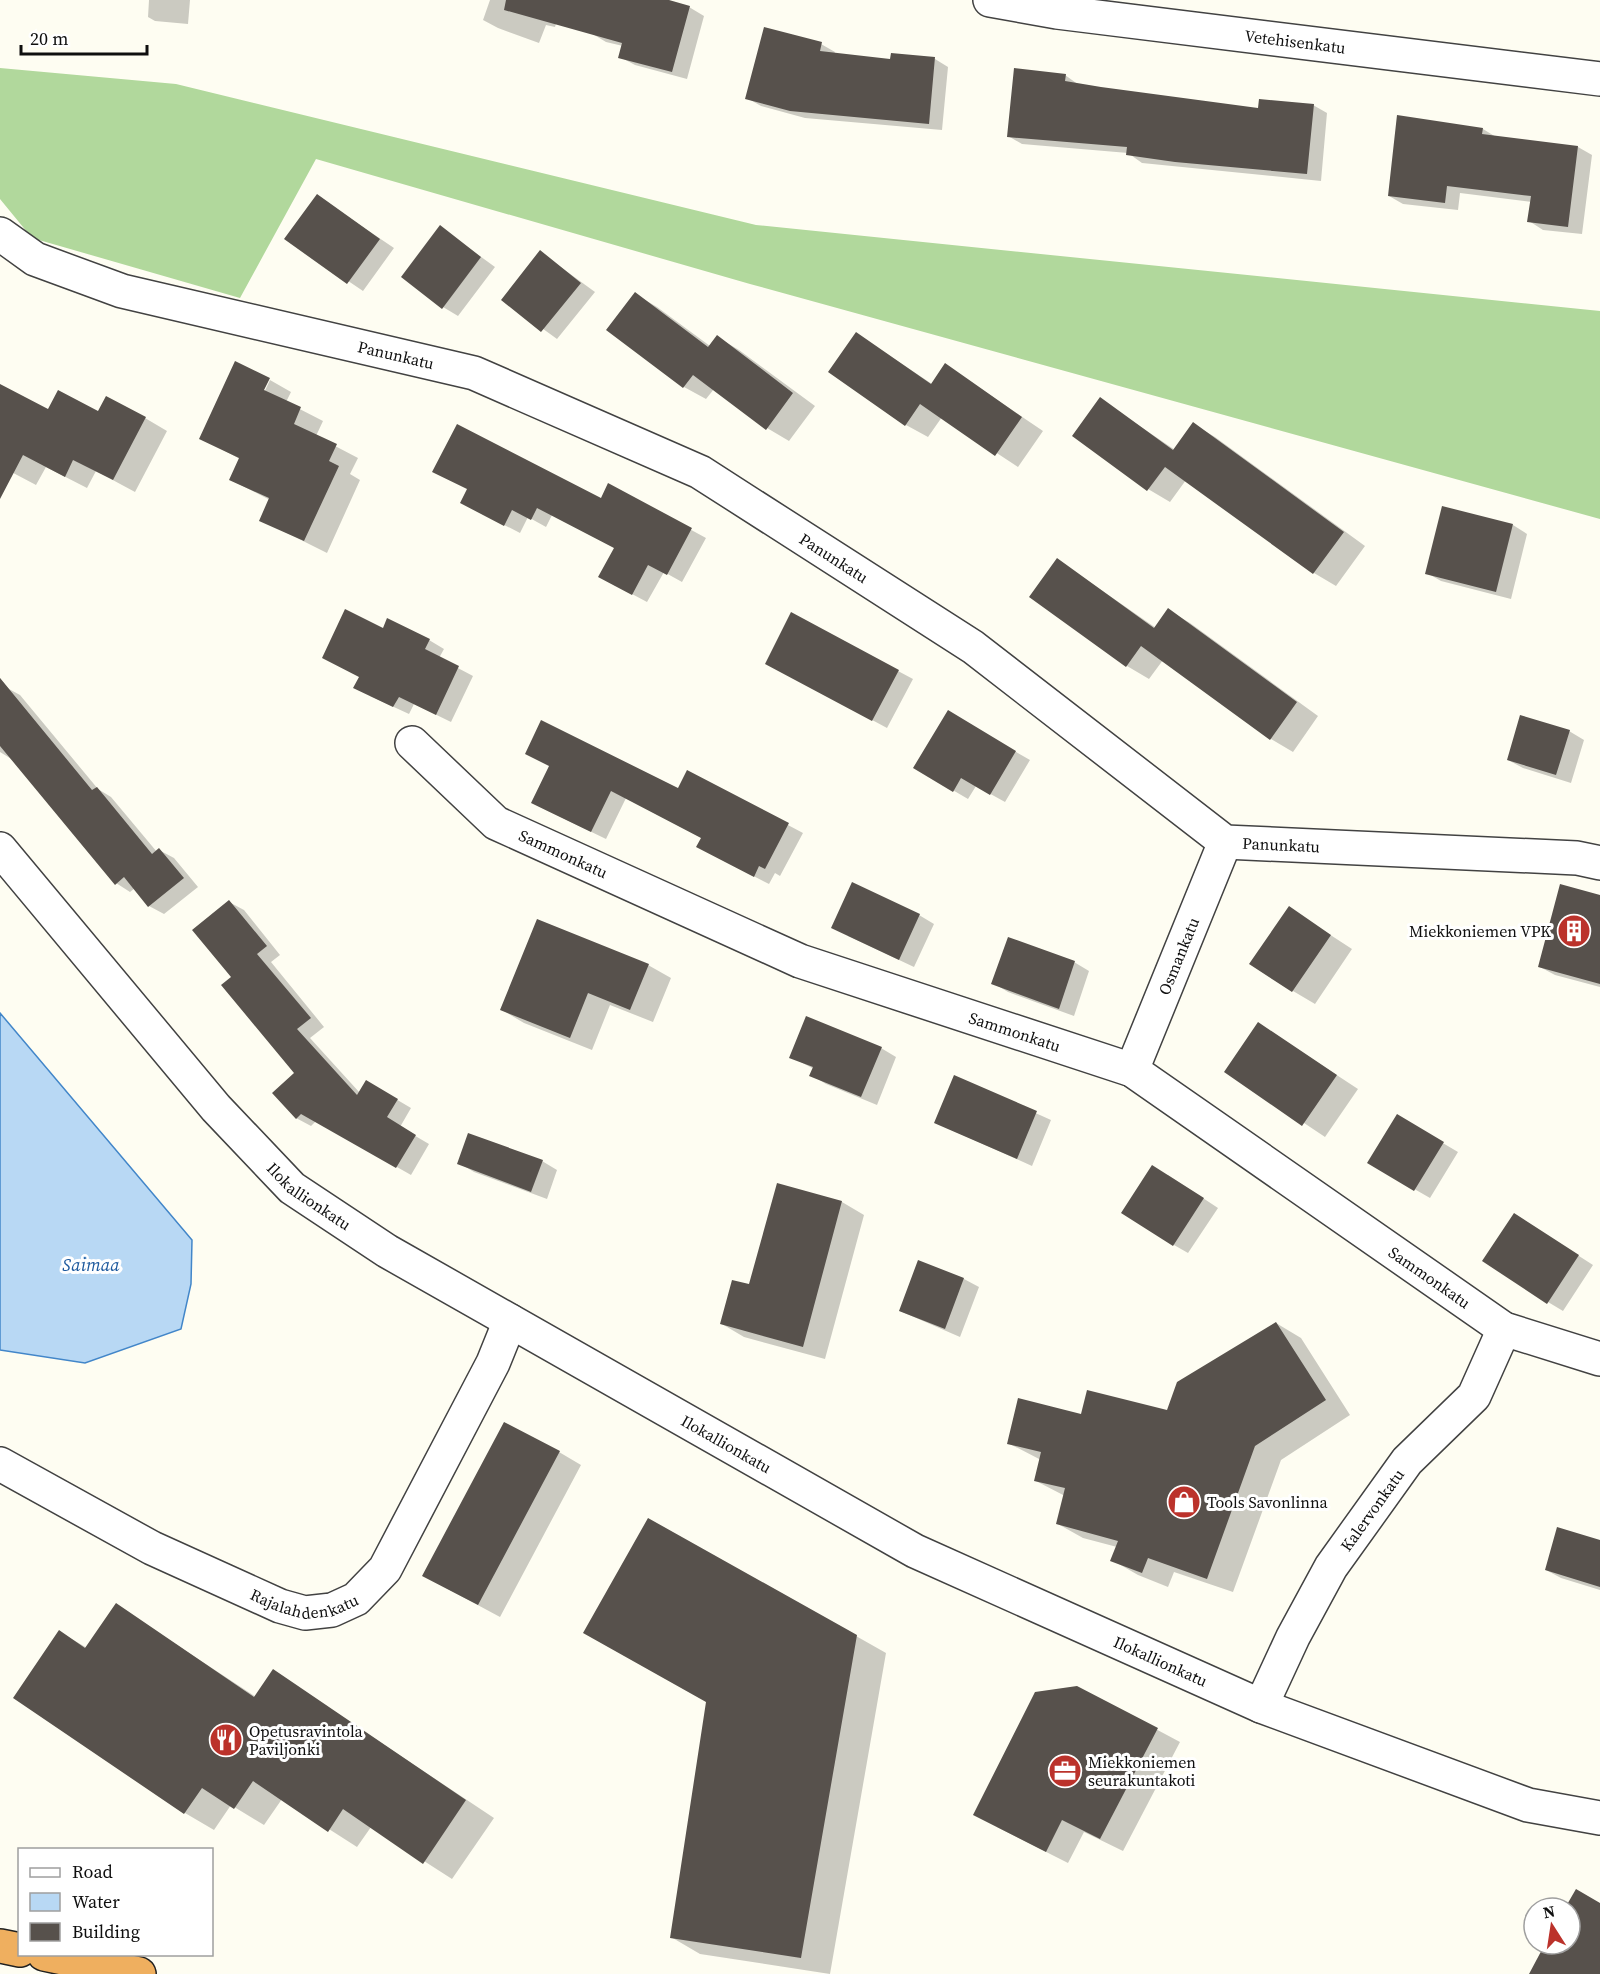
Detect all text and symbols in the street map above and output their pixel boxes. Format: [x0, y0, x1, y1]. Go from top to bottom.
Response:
scale bar [21, 18, 147, 56]
street label: Vetehisenkatu [1243, 24, 1347, 59]
text: 20 m [30, 26, 68, 51]
street label: Panunkatu [356, 335, 436, 374]
street label: Panunkatu [795, 528, 873, 588]
street label: Sammonkatu [516, 824, 611, 883]
street label: Panunkatu [1242, 832, 1320, 857]
building icon: Miekkoniemen VPK [1556, 913, 1592, 949]
street label: Osmankatu [1153, 914, 1204, 998]
place label: Miekkoniemen VPK [1409, 920, 1551, 942]
street label: Sammonkatu [966, 1006, 1063, 1057]
street label: Ilokallionkatu [262, 1157, 355, 1235]
street label: Sammonkatu [1384, 1241, 1475, 1313]
water label: Saimaa [62, 1252, 120, 1277]
street label: Ilokallionkatu [677, 1409, 776, 1478]
street label: Kalervonkatu [1335, 1464, 1409, 1555]
shop icon: Tools Savonlinna [1166, 1484, 1202, 1520]
place label: Tools Savonlinna [1207, 1491, 1329, 1513]
street label: Rajalahdenkatu [247, 1583, 362, 1624]
street label: Ilokallionkatu [1110, 1630, 1211, 1692]
place label: Opetusravintola Paviljonki [249, 1720, 364, 1760]
restaurant icon: Opetusravintola Paviljonki [208, 1722, 244, 1758]
place label: Miekkoniemen seurakuntakoti [1088, 1751, 1196, 1791]
office icon: Miekkoniemen seurakuntakoti [1047, 1753, 1083, 1789]
legend [18, 1848, 213, 1956]
text: Road [72, 1859, 113, 1884]
text: Water [72, 1889, 120, 1914]
north arrow [1522, 1896, 1582, 1956]
text: N [1541, 1899, 1557, 1923]
text: Building [72, 1919, 140, 1944]

